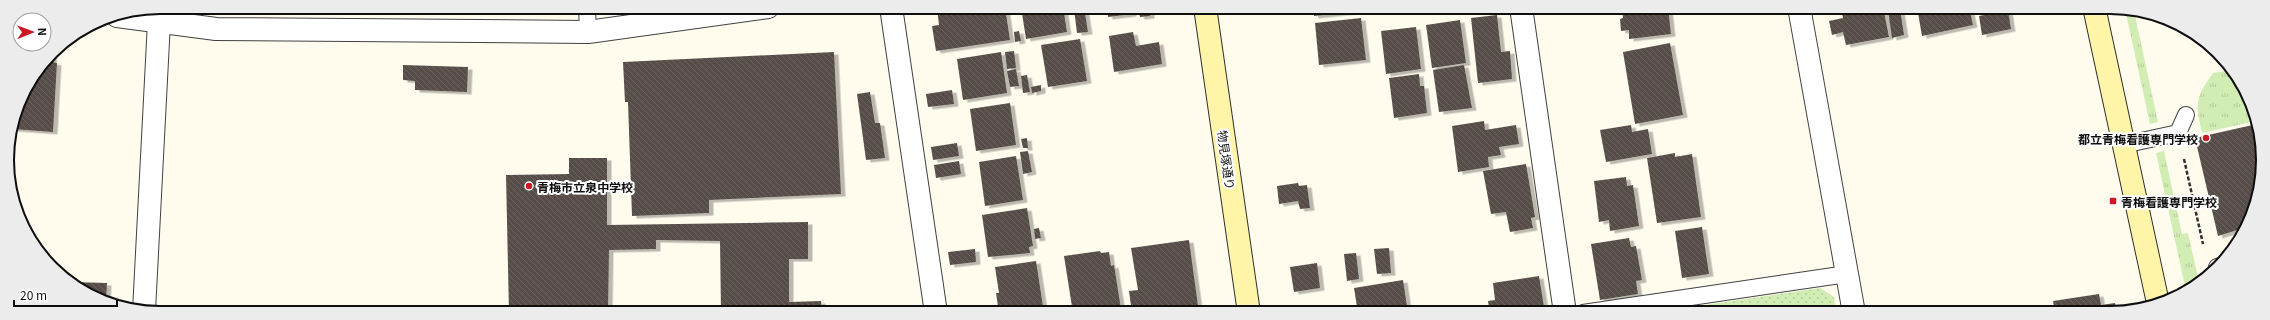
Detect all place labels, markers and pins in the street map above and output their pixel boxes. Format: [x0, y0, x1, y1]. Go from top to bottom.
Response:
place label: 都立青梅看護専門学校 [2078, 130, 2198, 147]
marker: 都立青梅看護専門学校 [2201, 133, 2211, 143]
place label: 青梅市立泉中学校 [537, 178, 633, 195]
marker: 青梅市立泉中学校 [524, 181, 534, 191]
place label: 青梅看護専門学校 [2121, 193, 2217, 210]
marker: 青梅看護専門学校 [2108, 196, 2118, 206]

